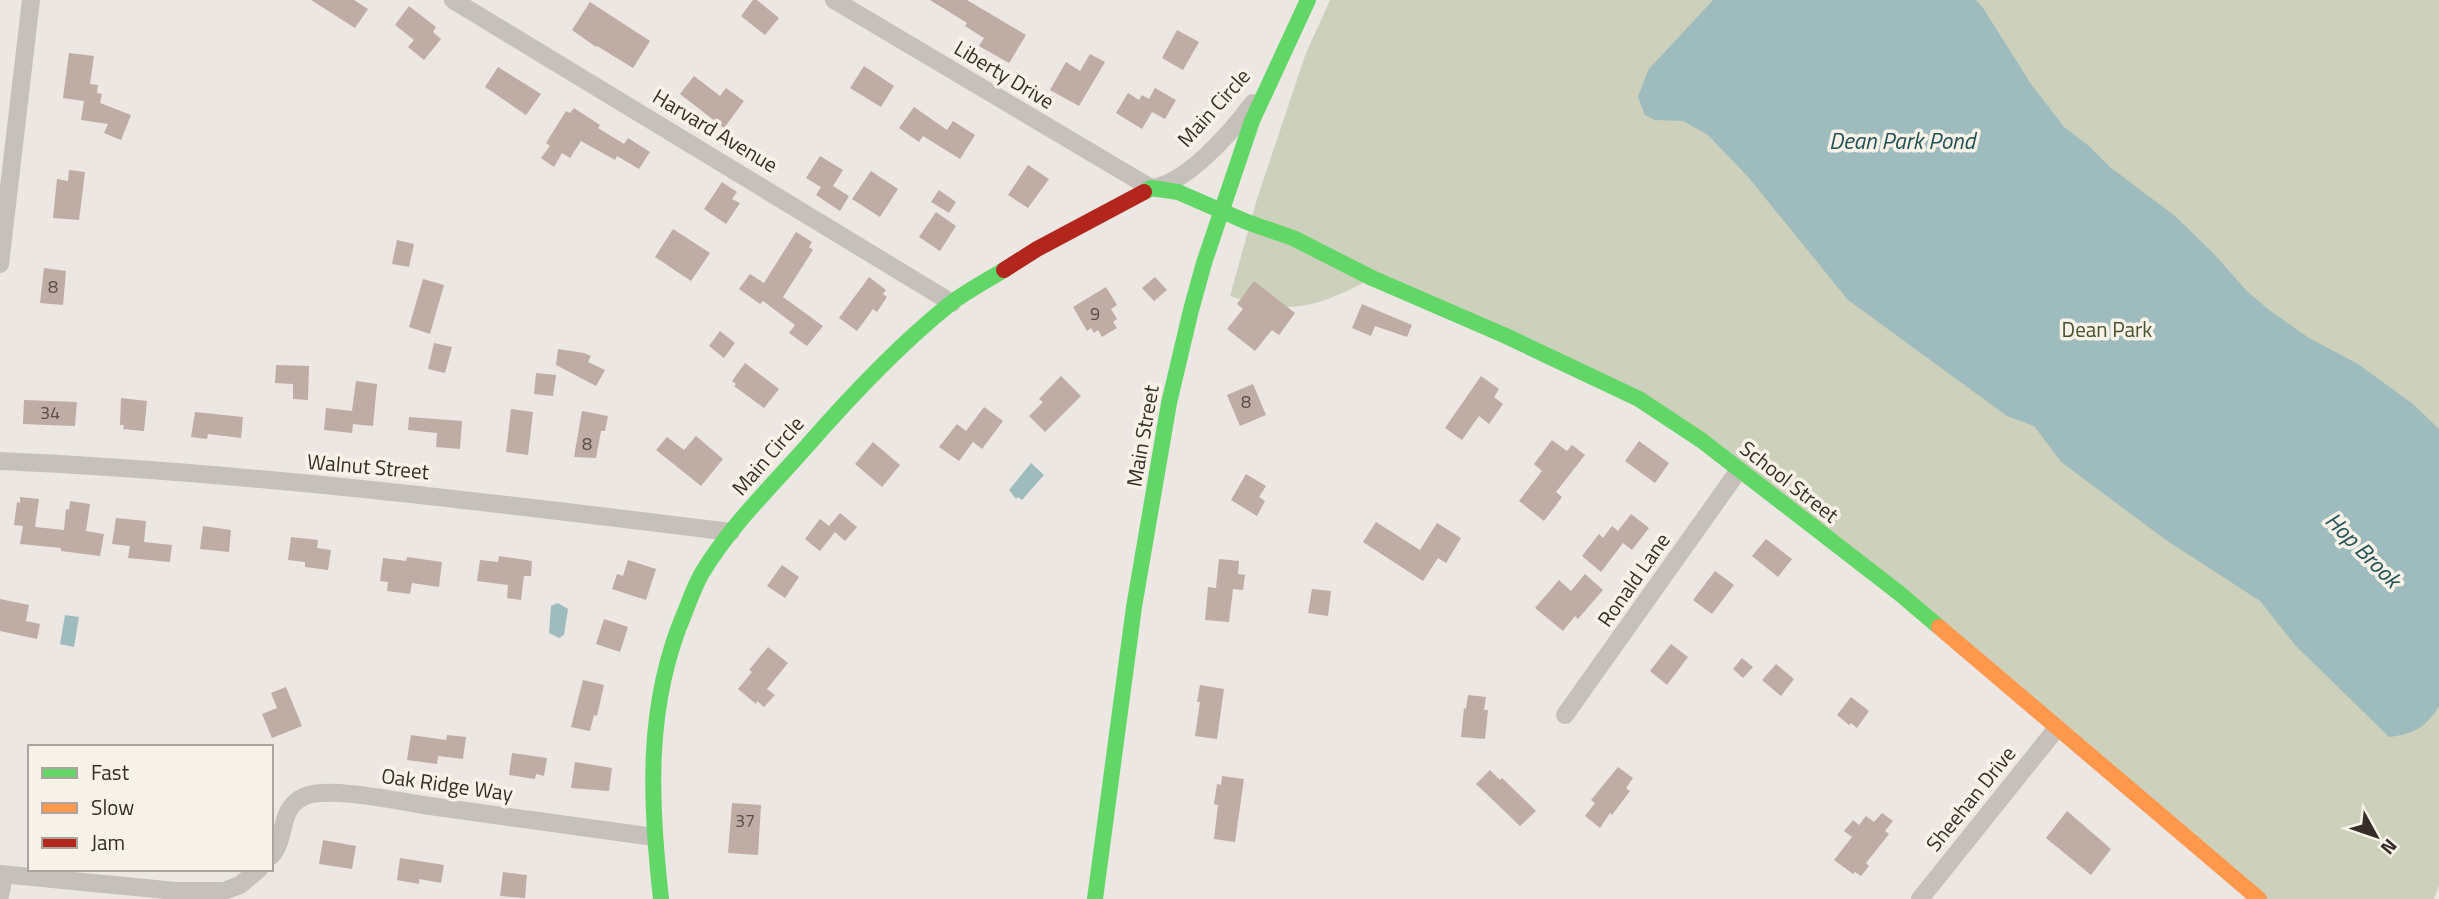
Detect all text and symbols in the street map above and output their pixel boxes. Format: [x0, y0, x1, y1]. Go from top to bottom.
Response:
street label: Liberty Drive [948, 32, 1061, 117]
street label: Main Circle [1169, 61, 1257, 154]
street label: Harvard Avenue [647, 80, 784, 180]
water label: Dean Park Pond [1829, 123, 1978, 158]
house number: 8 [48, 273, 58, 300]
house number: 9 [1090, 300, 1100, 327]
park label: Dean Park [2062, 313, 2152, 345]
street label: Main Street [1117, 382, 1167, 489]
house number: 8 [1241, 388, 1251, 415]
house number: 34 [40, 399, 60, 426]
street label: Main Circle [724, 408, 811, 502]
house number: 8 [582, 430, 592, 457]
street label: School Street [1733, 432, 1846, 530]
street label: Walnut Street [306, 445, 431, 487]
water label: Hop Brook [2317, 504, 2411, 598]
street label: Ronald Lane [1589, 526, 1677, 633]
street label: Sheehan Drive [1918, 739, 2023, 858]
legend [28, 745, 273, 871]
text: Fast [91, 756, 130, 788]
street label: Oak Ridge Way [379, 759, 515, 809]
text: Slow [91, 791, 134, 823]
north arrow [2341, 801, 2411, 871]
house number: 37 [735, 807, 755, 834]
text: Jam [91, 826, 125, 858]
text: N [2374, 833, 2405, 862]

